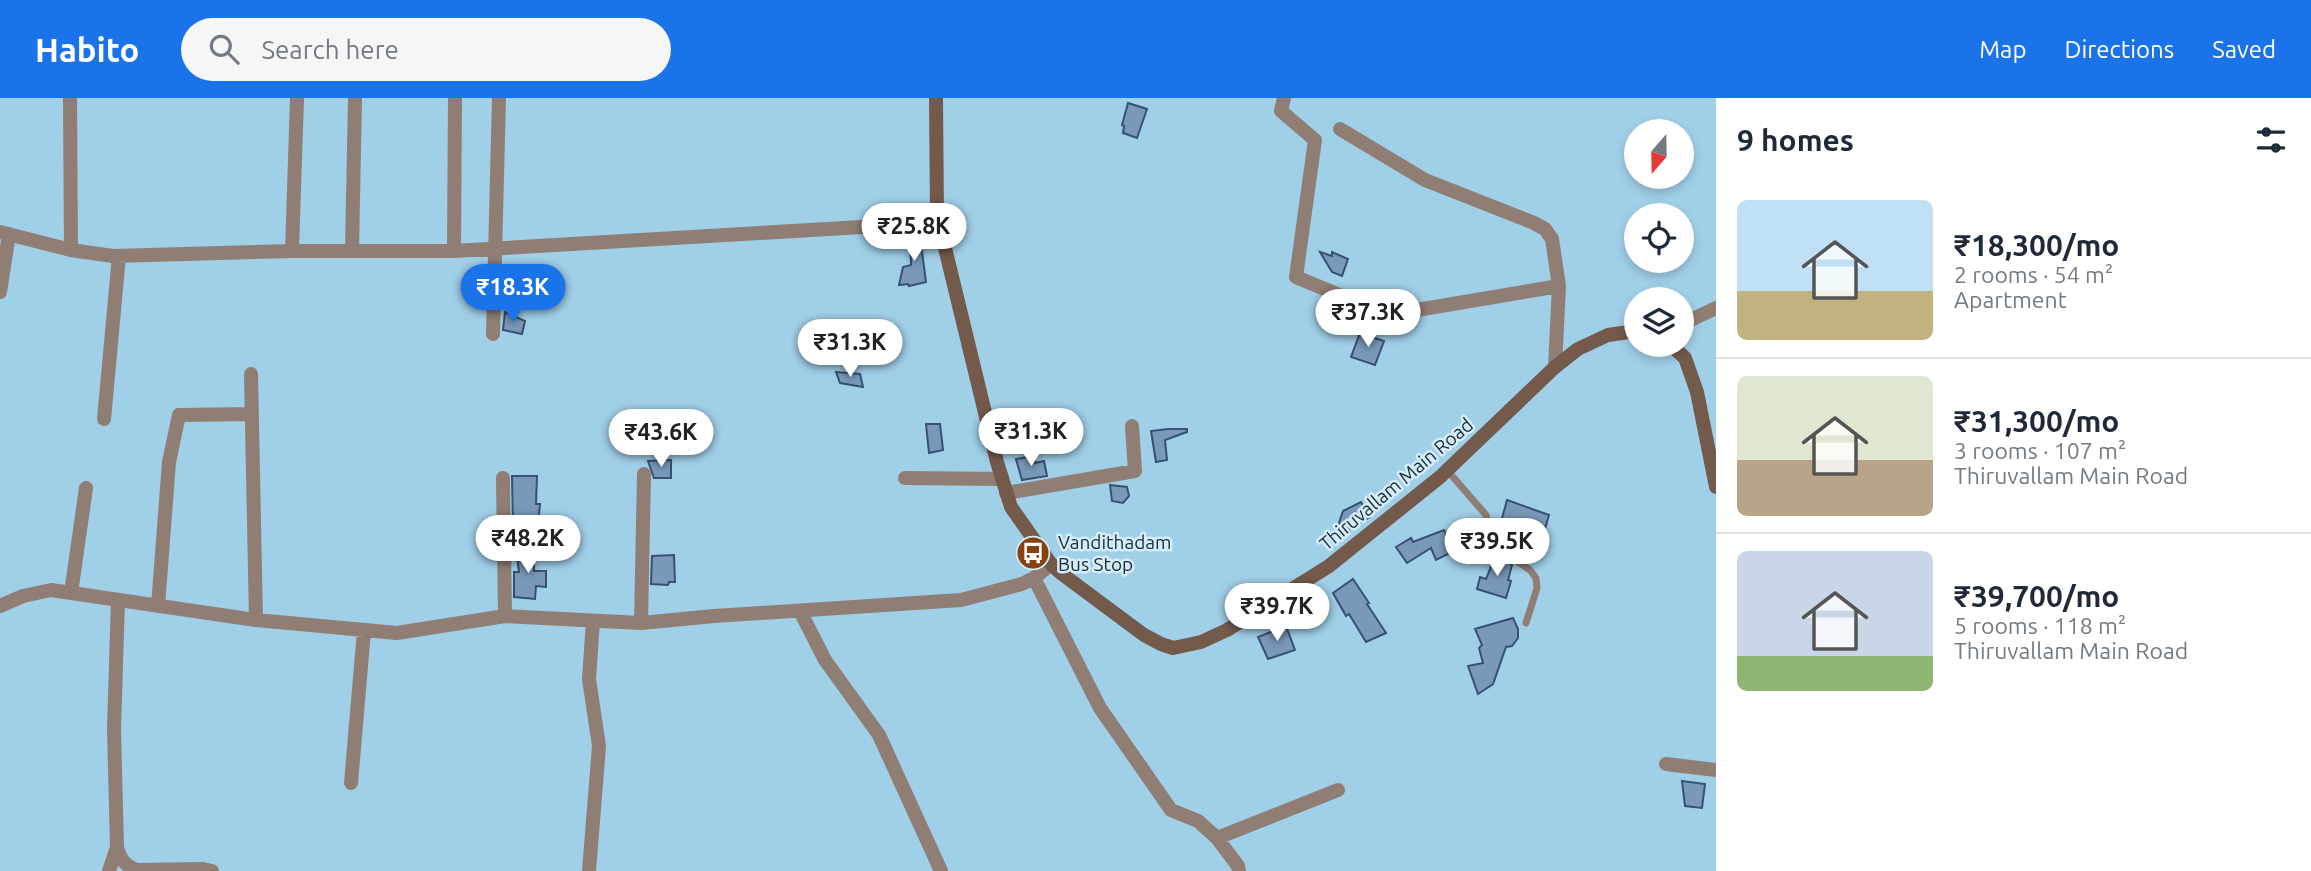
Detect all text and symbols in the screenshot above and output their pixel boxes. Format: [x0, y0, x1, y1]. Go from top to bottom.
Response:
search box [181, 18, 671, 81]
icon: search [205, 30, 243, 68]
text: Habito [35, 31, 139, 68]
text: Search here [261, 35, 399, 64]
text: Map [1979, 36, 2026, 63]
text: Directions [2064, 36, 2174, 63]
text: Saved [2212, 36, 2276, 63]
north arrow [1624, 119, 1694, 189]
map controls [1624, 119, 1694, 357]
icon: filters [2252, 121, 2290, 159]
text: 9 homes [1737, 123, 1854, 157]
button: locate [1624, 203, 1694, 273]
pin: ₹25.8K [857, 204, 971, 263]
text: ₹25.8K [878, 213, 950, 238]
icon: home [1793, 228, 1877, 312]
text: ₹18,300/mo [1954, 228, 2119, 262]
text: 2 rooms · 54 m² [1954, 262, 2113, 287]
pin: ₹18.3K [456, 264, 570, 324]
text: ₹18.3K [477, 274, 549, 299]
button: layers [1624, 287, 1694, 357]
text: Apartment [1954, 287, 2067, 312]
pin: ₹37.3K [1311, 289, 1425, 349]
text: ₹37.3K [1332, 299, 1404, 324]
pin: ₹31.3K [793, 320, 907, 379]
text: ₹31.3K [814, 329, 886, 354]
icon: home [1793, 404, 1877, 488]
text: ₹31,300/mo [1954, 404, 2119, 438]
pin: ₹31.3K [974, 408, 1088, 468]
pin: ₹43.6K [604, 410, 718, 469]
street label: Thiruvallam Main Road [1315, 413, 1477, 555]
text: ₹31.3K [995, 418, 1067, 443]
text: ₹43.6K [625, 419, 697, 444]
text: 3 rooms · 107 m² [1954, 438, 2126, 463]
text: Thiruvallam Main Road [1954, 463, 2188, 488]
pin: ₹48.2K [471, 516, 585, 575]
pin: ₹39.5K [1440, 518, 1554, 578]
text: ₹48.2K [492, 525, 564, 550]
text: ₹39.5K [1461, 528, 1533, 553]
place label: Vandithadam Bus Stop [1058, 531, 1171, 575]
bus stop icon: Vandithadam Bus Stop [1014, 534, 1052, 572]
icon: home [1793, 579, 1877, 663]
text: ₹39,700/mo [1954, 579, 2119, 613]
pin: ₹39.7K [1220, 584, 1334, 643]
text: ₹39.7K [1241, 593, 1313, 618]
text: 5 rooms · 118 m² [1954, 613, 2126, 638]
text: Thiruvallam Main Road [1954, 638, 2188, 663]

